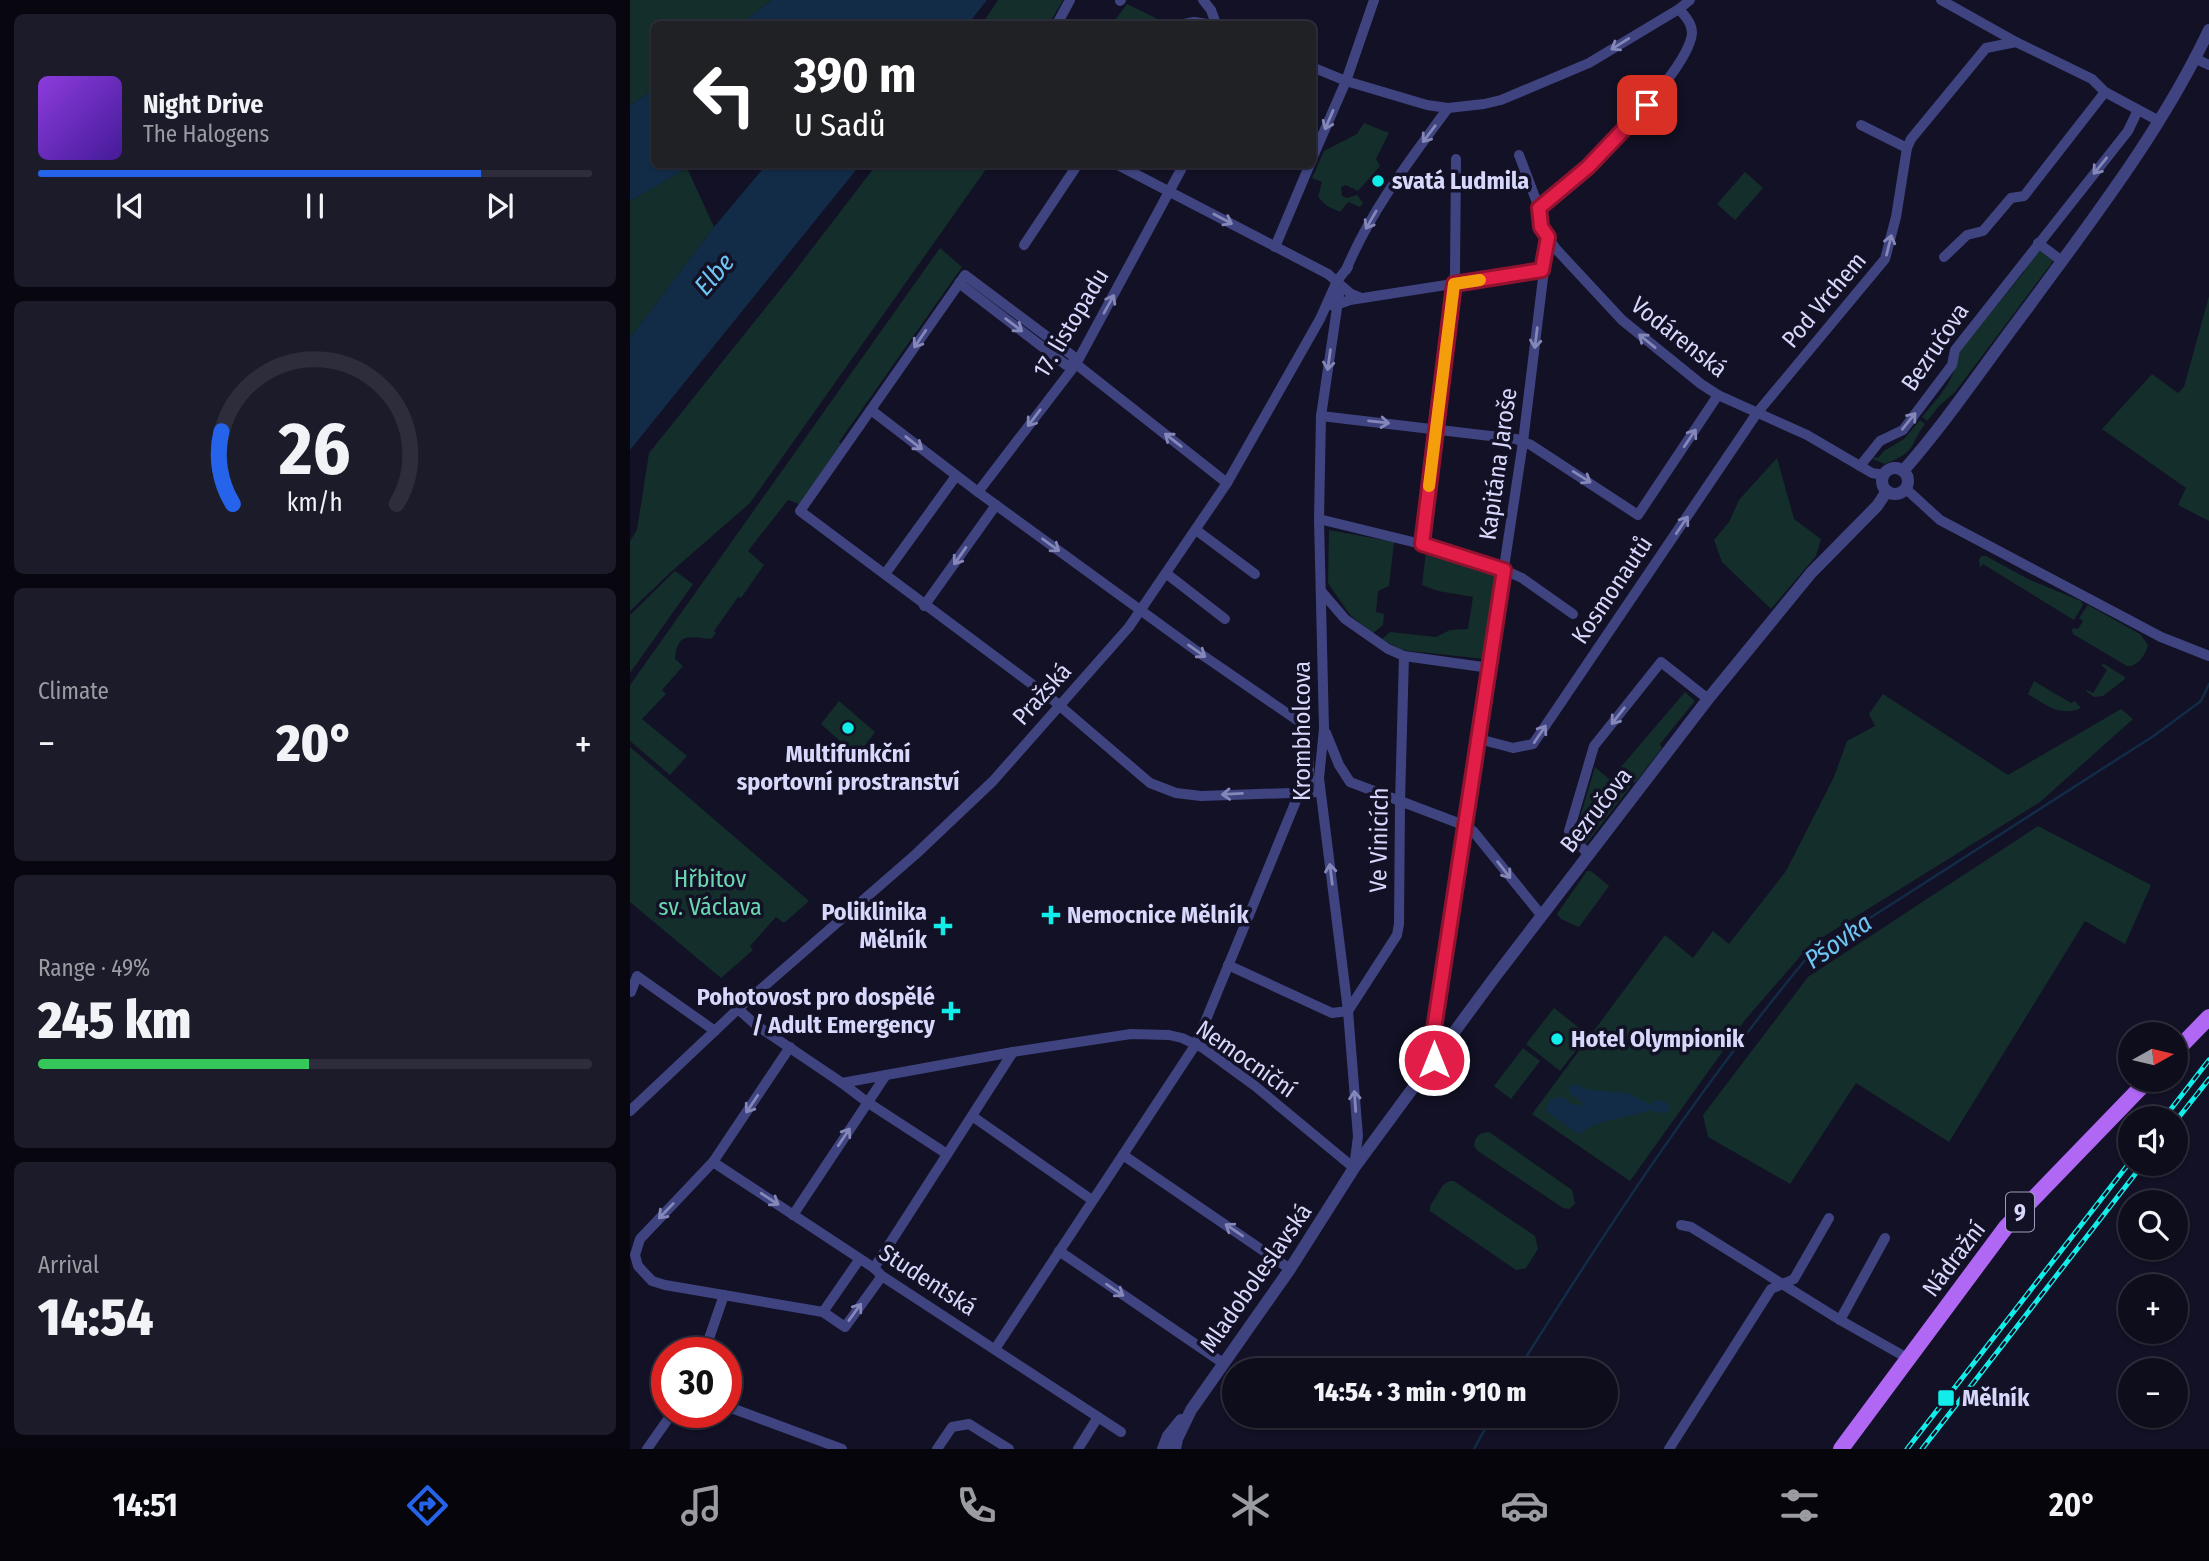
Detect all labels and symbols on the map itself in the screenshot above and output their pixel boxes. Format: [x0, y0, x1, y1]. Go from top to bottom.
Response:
one-way arrow [1611, 37, 1631, 51]
pin [1617, 75, 1677, 135]
one-way arrow [1322, 108, 1335, 130]
one-way arrow [1422, 124, 1437, 142]
one-way arrow [2092, 156, 2108, 174]
place label: svatá Ludmila [1392, 167, 1529, 195]
marker: svatá Ludmila [1370, 173, 1386, 189]
one-way arrow [1364, 209, 1378, 229]
one-way arrow [1212, 213, 1232, 227]
one-way arrow [1883, 234, 1896, 257]
water label: Elbe [688, 247, 741, 301]
street label: Pod Vrchem [1776, 247, 1872, 353]
street label: 17. listopadu [1028, 263, 1114, 383]
street label: Vodárenská [1626, 291, 1732, 383]
one-way arrow [1103, 294, 1116, 315]
street label: Bezručova [1896, 298, 1974, 396]
one-way arrow [1004, 317, 1022, 332]
one-way arrow [1529, 326, 1542, 349]
one-way arrow [913, 329, 927, 348]
one-way arrow [1639, 333, 1657, 349]
one-way arrow [1323, 348, 1336, 371]
street label: Kapitána Jaroše [1473, 386, 1523, 542]
one-way arrow [1027, 408, 1042, 427]
one-way arrow [1902, 412, 1917, 430]
one-way arrow [1367, 416, 1390, 429]
one-way arrow [1683, 429, 1697, 448]
one-way arrow [1164, 433, 1183, 448]
one-way arrow [904, 435, 922, 450]
one-way arrow [1571, 471, 1591, 485]
one-way arrow [1674, 516, 1689, 535]
street label: Kosmonautů [1566, 531, 1658, 649]
one-way arrow [1041, 538, 1060, 552]
one-way arrow [953, 546, 967, 565]
one-way arrow [1187, 644, 1206, 658]
street label: Pražská [1007, 657, 1077, 731]
street label: Krombholcova [1288, 661, 1316, 801]
one-way arrow [1611, 706, 1626, 724]
marker: Multifunkční sportovní prostranství [840, 720, 856, 736]
one-way arrow [1533, 725, 1547, 744]
place label: Multifunkční sportovní prostranství [737, 740, 960, 796]
street label: Bezručova [1554, 762, 1638, 858]
street label: Ve Vinicích [1364, 787, 1394, 893]
one-way arrow [1221, 788, 1244, 801]
one-way arrow [1497, 861, 1512, 879]
one-way arrow [1325, 863, 1338, 886]
park label: Hřbitov sv. Václava [658, 865, 762, 921]
place label: Poliklinika Mělník [822, 898, 928, 954]
place label: Nemocnice Mělník [1067, 901, 1249, 929]
marker: Nemocnice Mělník [1041, 905, 1061, 925]
water label: Pšovka [1799, 907, 1878, 976]
marker: Poliklinika Mělník [933, 916, 953, 936]
place label: Pohotovost pro dospělé / Adult Emergency [697, 983, 936, 1039]
marker: Pohotovost pro dospělé / Adult Emergency [941, 1001, 961, 1021]
street label: Nemocniční [1191, 1014, 1301, 1104]
north arrow [2118, 1022, 2188, 1092]
position arrow [1397, 1023, 1471, 1097]
place label: Hotel Olympionik [1571, 1025, 1745, 1053]
marker: Hotel Olympionik [1549, 1031, 1565, 1047]
one-way arrow [1348, 1090, 1361, 1112]
one-way arrow [745, 1094, 759, 1113]
one-way arrow [837, 1128, 851, 1148]
road number: 9 [2006, 1192, 2034, 1232]
one-way arrow [759, 1193, 779, 1207]
street label: Mladoboleslavská [1194, 1198, 1318, 1358]
one-way arrow [657, 1202, 674, 1219]
street label: Nádražní [1917, 1216, 1991, 1302]
one-way arrow [1225, 1223, 1244, 1237]
street label: Studentská [874, 1238, 982, 1322]
one-way arrow [1105, 1283, 1124, 1297]
one-way arrow [848, 1304, 863, 1322]
speed limit sign: 30 [651, 1337, 742, 1428]
place label: Mělník [1962, 1384, 2030, 1412]
marker: Mělník [1936, 1388, 1956, 1408]

